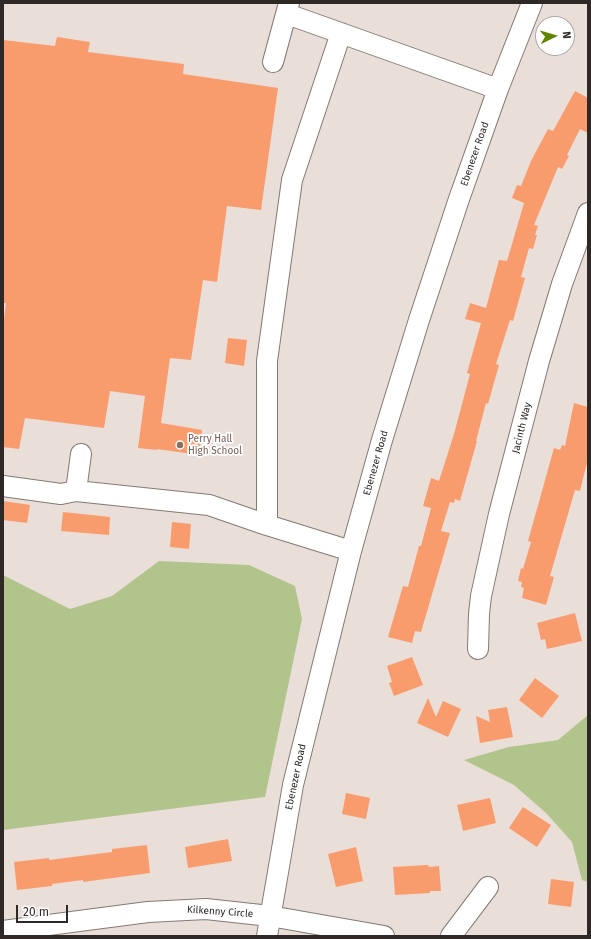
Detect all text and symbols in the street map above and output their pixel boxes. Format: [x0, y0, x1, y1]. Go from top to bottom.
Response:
north arrow [535, 16, 575, 56]
text: N [560, 31, 573, 39]
street label: Ebenezer Road [458, 120, 492, 188]
street label: Jacinth Way [510, 401, 534, 455]
street label: Ebenezer Road [361, 429, 391, 497]
place label: Perry Hall High School [188, 433, 242, 456]
marker: Perry Hall High School [175, 440, 185, 450]
street label: Ebenezer Road [283, 743, 309, 811]
scale bar [18, 897, 70, 923]
street label: Kilkenny Circle [186, 904, 254, 920]
text: 20 m [23, 905, 49, 919]

